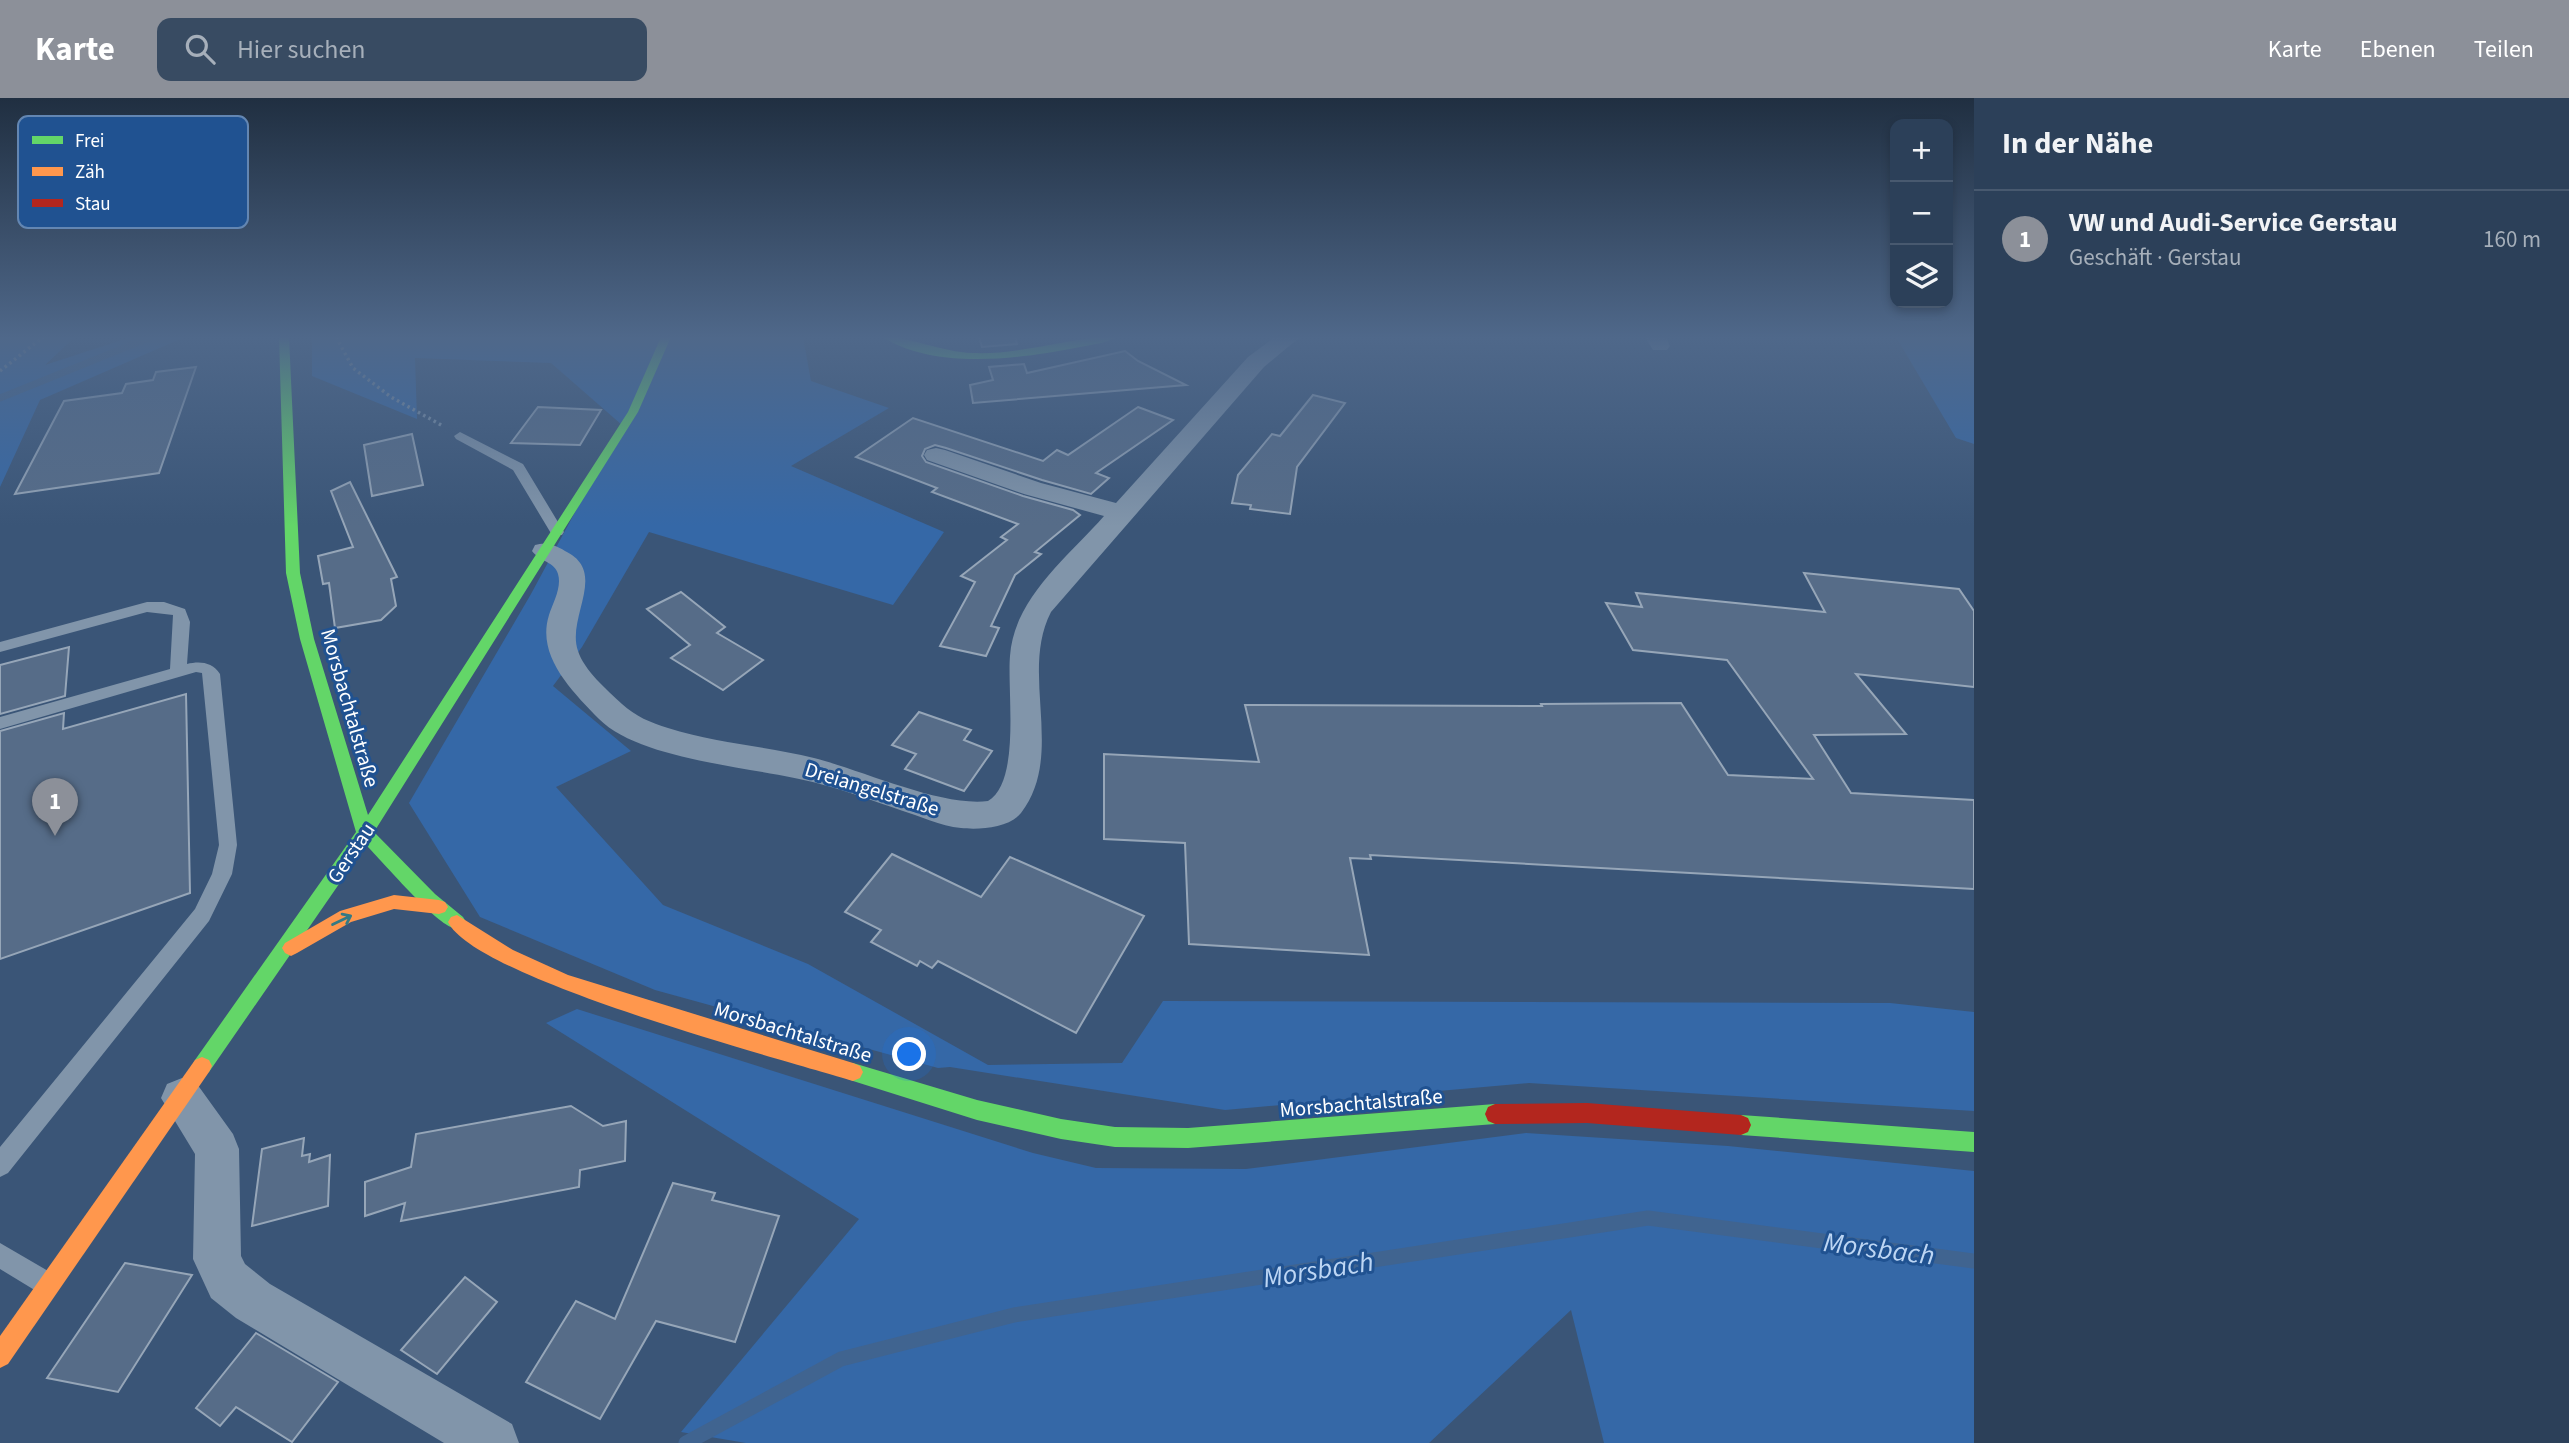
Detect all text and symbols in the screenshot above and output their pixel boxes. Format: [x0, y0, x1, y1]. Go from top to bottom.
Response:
search box [157, 18, 647, 81]
text: Karte [35, 26, 115, 73]
icon: search [181, 30, 219, 68]
text: Hier suchen [237, 31, 366, 68]
text: Karte [2268, 32, 2322, 67]
text: Ebenen [2360, 32, 2436, 67]
text: Teilen [2474, 32, 2534, 67]
legend [18, 116, 248, 228]
map controls [1890, 119, 1953, 308]
button: + [1890, 119, 1953, 182]
text: In der Nähe [2002, 122, 2153, 165]
text: Frei [75, 128, 105, 155]
text: Zäh [75, 159, 105, 186]
button: − [1890, 182, 1953, 245]
text: Stau [75, 191, 111, 218]
text: VW und Audi-Service Gerstau [2069, 204, 2398, 241]
text: 1 [2019, 223, 2031, 256]
text: 160 m [2483, 223, 2541, 256]
text: Geschäft · Gerstau [2069, 241, 2241, 274]
button: layers [1890, 245, 1953, 308]
street label: Morsbachtalstraße [313, 625, 387, 791]
street label: Dreiangelstraße [801, 754, 943, 824]
pin: 1 [32, 778, 78, 836]
street label: Gerstau [320, 817, 382, 889]
one-way arrow [331, 912, 351, 926]
street label: Morsbachtalstraße [710, 994, 876, 1070]
your location [892, 1037, 926, 1071]
street label: Morsbachtalstraße [1278, 1081, 1444, 1125]
water label: Morsbach [1821, 1222, 1937, 1276]
water label: Morsbach [1260, 1242, 1376, 1298]

